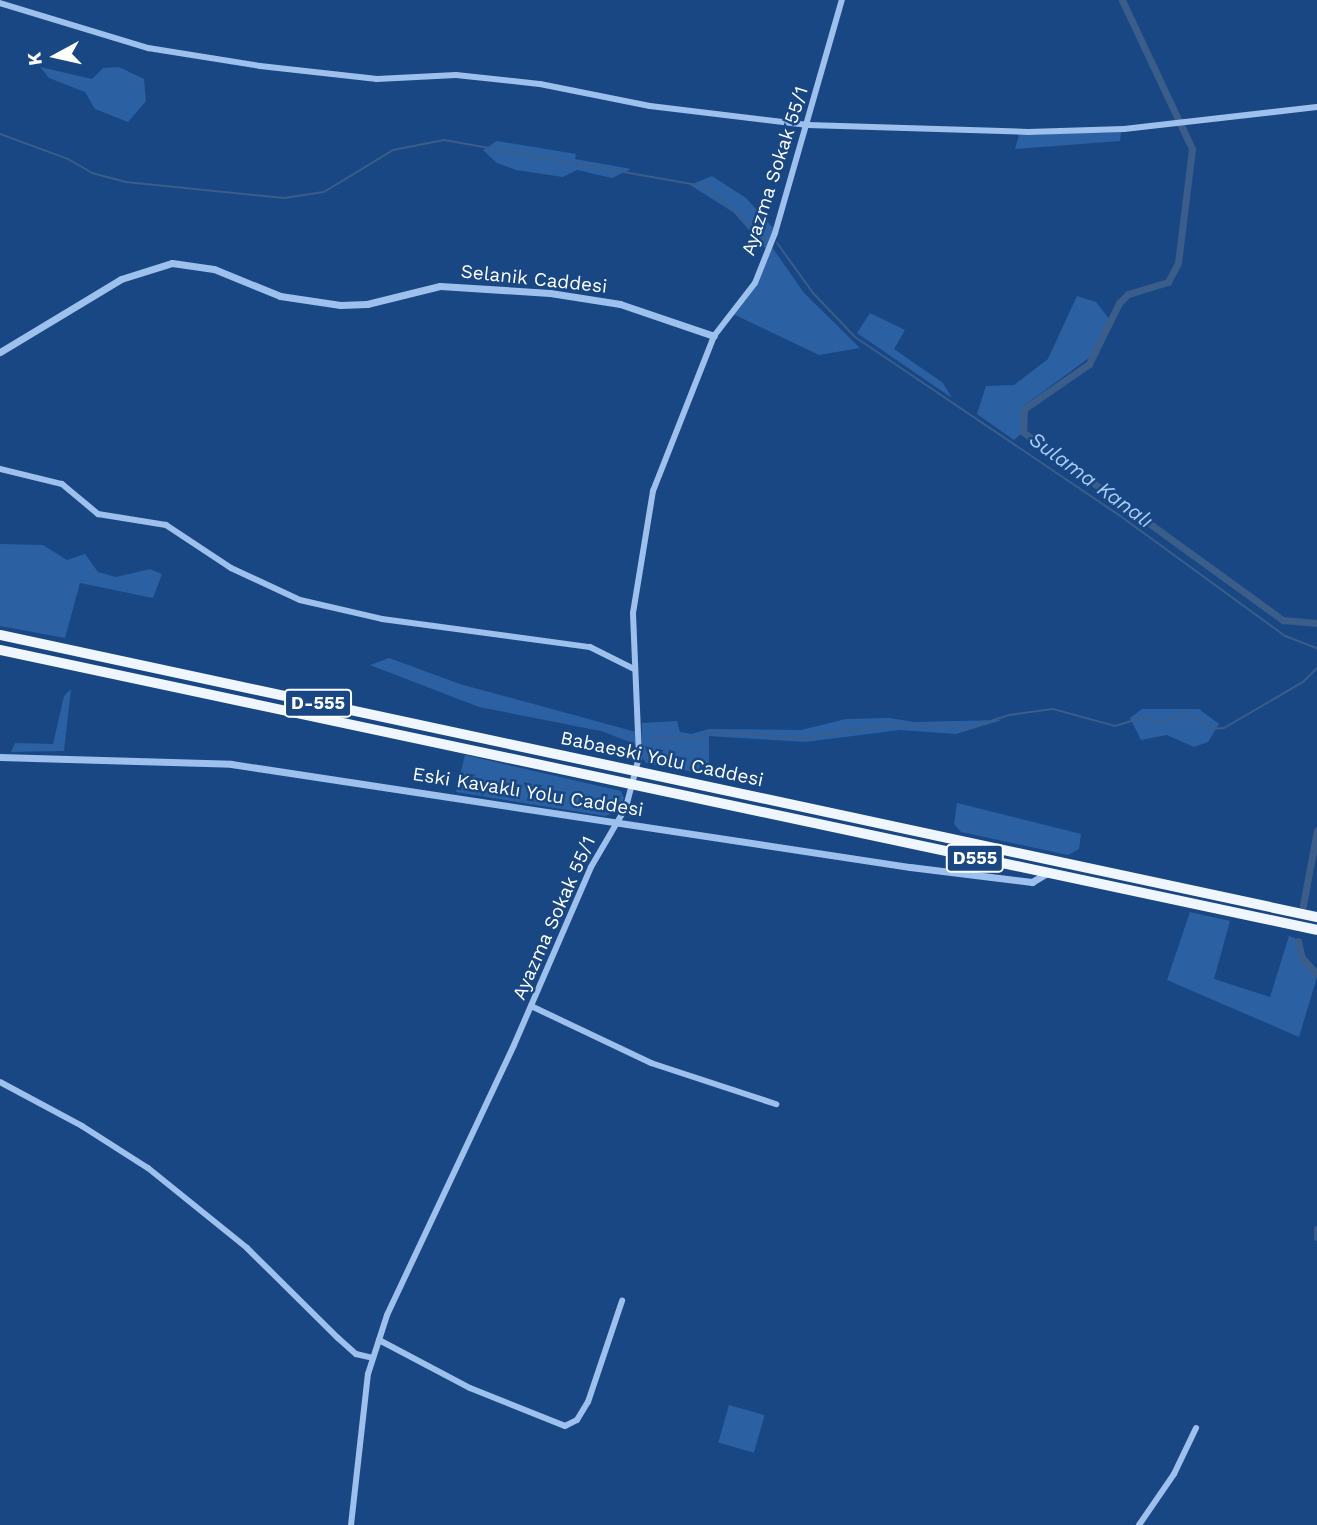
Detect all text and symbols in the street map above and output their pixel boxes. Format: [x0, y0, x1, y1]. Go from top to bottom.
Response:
north arrow [21, 21, 91, 91]
text: K [22, 51, 47, 67]
street label: Ayazma Sokak 55/1 [737, 83, 813, 259]
street label: Selanik Caddesi [460, 260, 608, 298]
water label: Sulama Kanalı [1024, 427, 1158, 533]
road number: D-555 [283, 688, 353, 718]
street label: Babaeski Yolu Caddesi [558, 726, 766, 792]
street label: Eski Kavaklı Yolu Caddesi [411, 762, 645, 822]
street label: Ayazma Sokak 55/1 [508, 832, 600, 1004]
road number: D555 [945, 844, 1005, 872]

